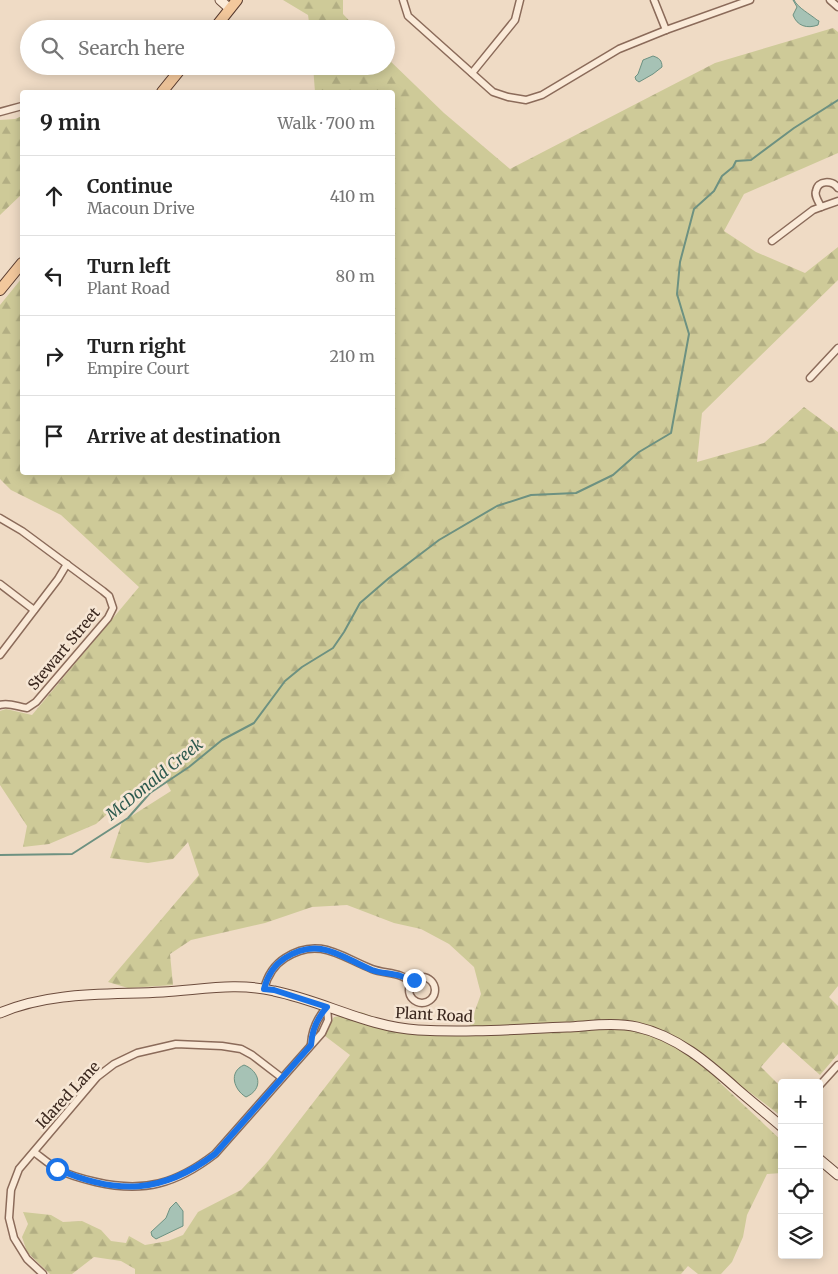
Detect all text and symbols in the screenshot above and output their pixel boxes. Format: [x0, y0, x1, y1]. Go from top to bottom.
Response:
search box [20, 20, 395, 75]
icon: search [38, 34, 66, 62]
text: Search here [78, 36, 185, 60]
text: 9 min [40, 109, 100, 136]
text: Walk · 700 m [277, 113, 375, 133]
text: Continue [87, 174, 173, 198]
icon: ahead [40, 182, 68, 210]
text: 410 m [330, 186, 375, 206]
text: Macoun Drive [87, 198, 195, 218]
text: Turn left [87, 254, 171, 278]
icon: left [40, 262, 68, 290]
text: 80 m [336, 266, 375, 286]
text: Plant Road [87, 278, 170, 298]
text: Turn right [87, 334, 186, 358]
icon: right [40, 342, 68, 370]
text: 210 m [330, 346, 375, 366]
text: Empire Court [87, 358, 190, 378]
icon: arrive [40, 422, 68, 450]
text: Arrive at destination [87, 424, 281, 448]
street label: Stewart Street [24, 603, 104, 694]
water label: McDonald Creek [101, 734, 207, 825]
route end [403, 969, 426, 992]
street label: Plant Road [395, 1003, 473, 1026]
street label: Idared Lane [32, 1057, 104, 1132]
map controls [778, 1079, 823, 1259]
button: + [778, 1079, 823, 1124]
button: − [778, 1124, 823, 1169]
route start [46, 1158, 69, 1181]
button: locate [778, 1169, 823, 1214]
button: layers [778, 1214, 823, 1259]

